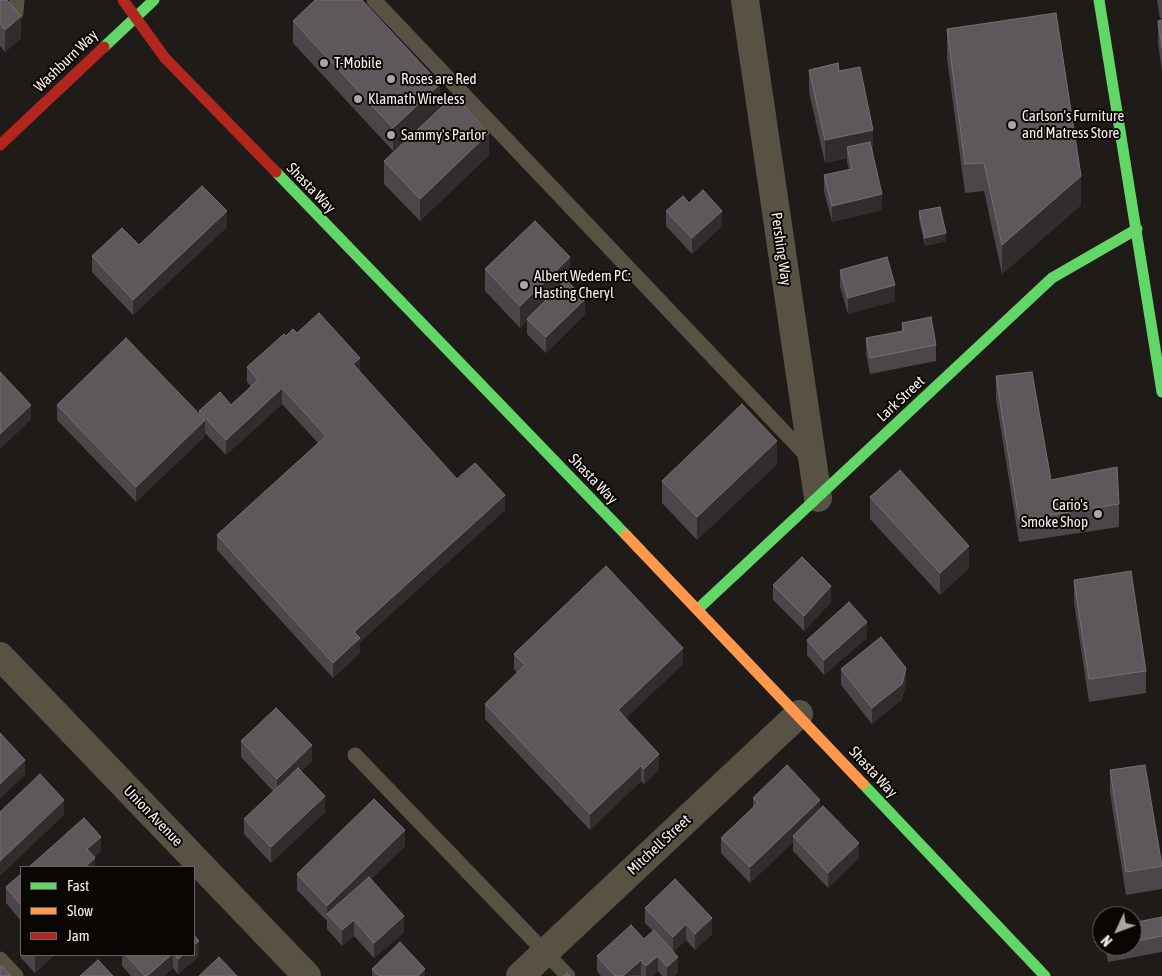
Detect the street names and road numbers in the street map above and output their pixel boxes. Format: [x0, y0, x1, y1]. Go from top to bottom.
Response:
street label: Washburn Way [30, 26, 102, 96]
street label: Shasta Way [283, 159, 339, 217]
street label: Pershing Way [767, 211, 795, 287]
street label: Lark Street [873, 372, 929, 426]
street label: Shasta Way [565, 450, 621, 508]
street label: Shasta Way [845, 743, 901, 801]
street label: Union Avenue [120, 782, 186, 850]
street label: Mitchell Street [624, 811, 694, 879]

